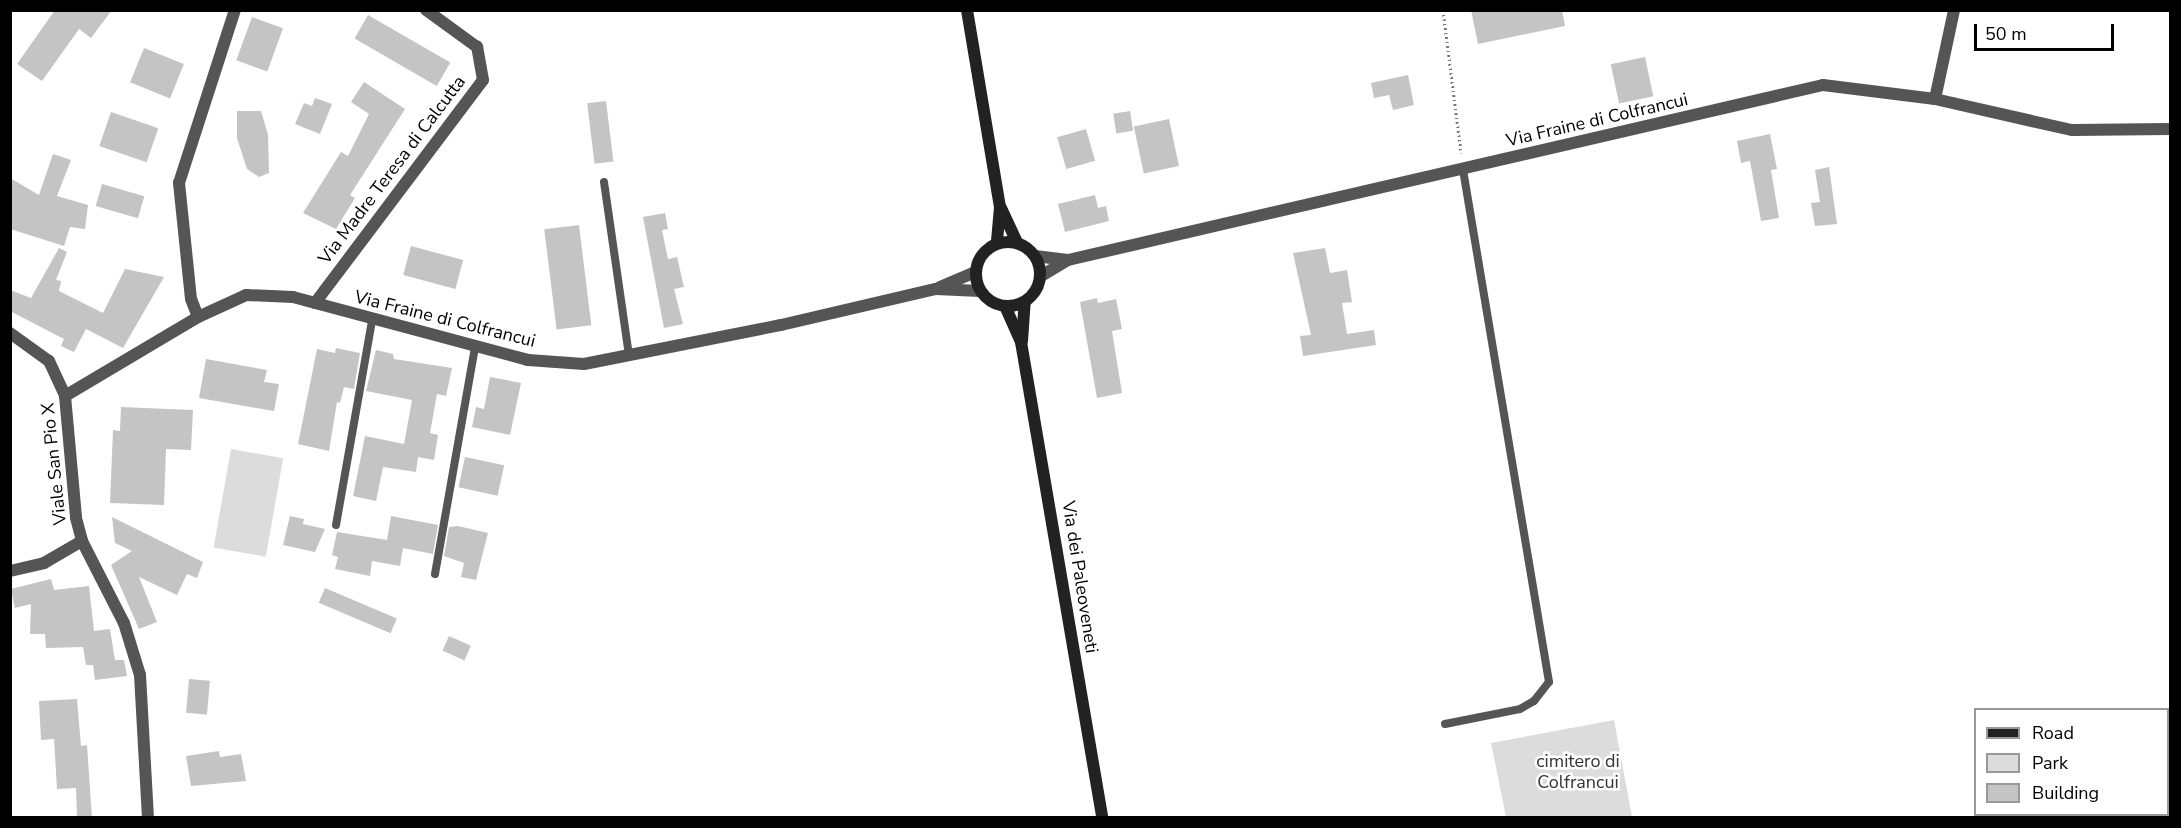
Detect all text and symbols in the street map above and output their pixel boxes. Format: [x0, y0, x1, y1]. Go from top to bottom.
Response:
scale bar [1977, 12, 2116, 50]
text: 50 m [1985, 22, 2027, 46]
street label: Via Madre Teresa di Calcutta [314, 71, 470, 269]
street label: Via Fraine di Colfrancui [1504, 89, 1690, 151]
street label: Via Fraine di Colfrancui [352, 286, 538, 352]
street label: Viale San Pio X [37, 402, 71, 526]
street label: Via dei Paleoveneti [1057, 499, 1103, 655]
legend [1974, 708, 2169, 816]
text: Road [2032, 721, 2074, 745]
park label: cimitero di Colfrancui [1536, 751, 1620, 794]
text: Park [2032, 751, 2068, 775]
text: Building [2032, 781, 2099, 805]

